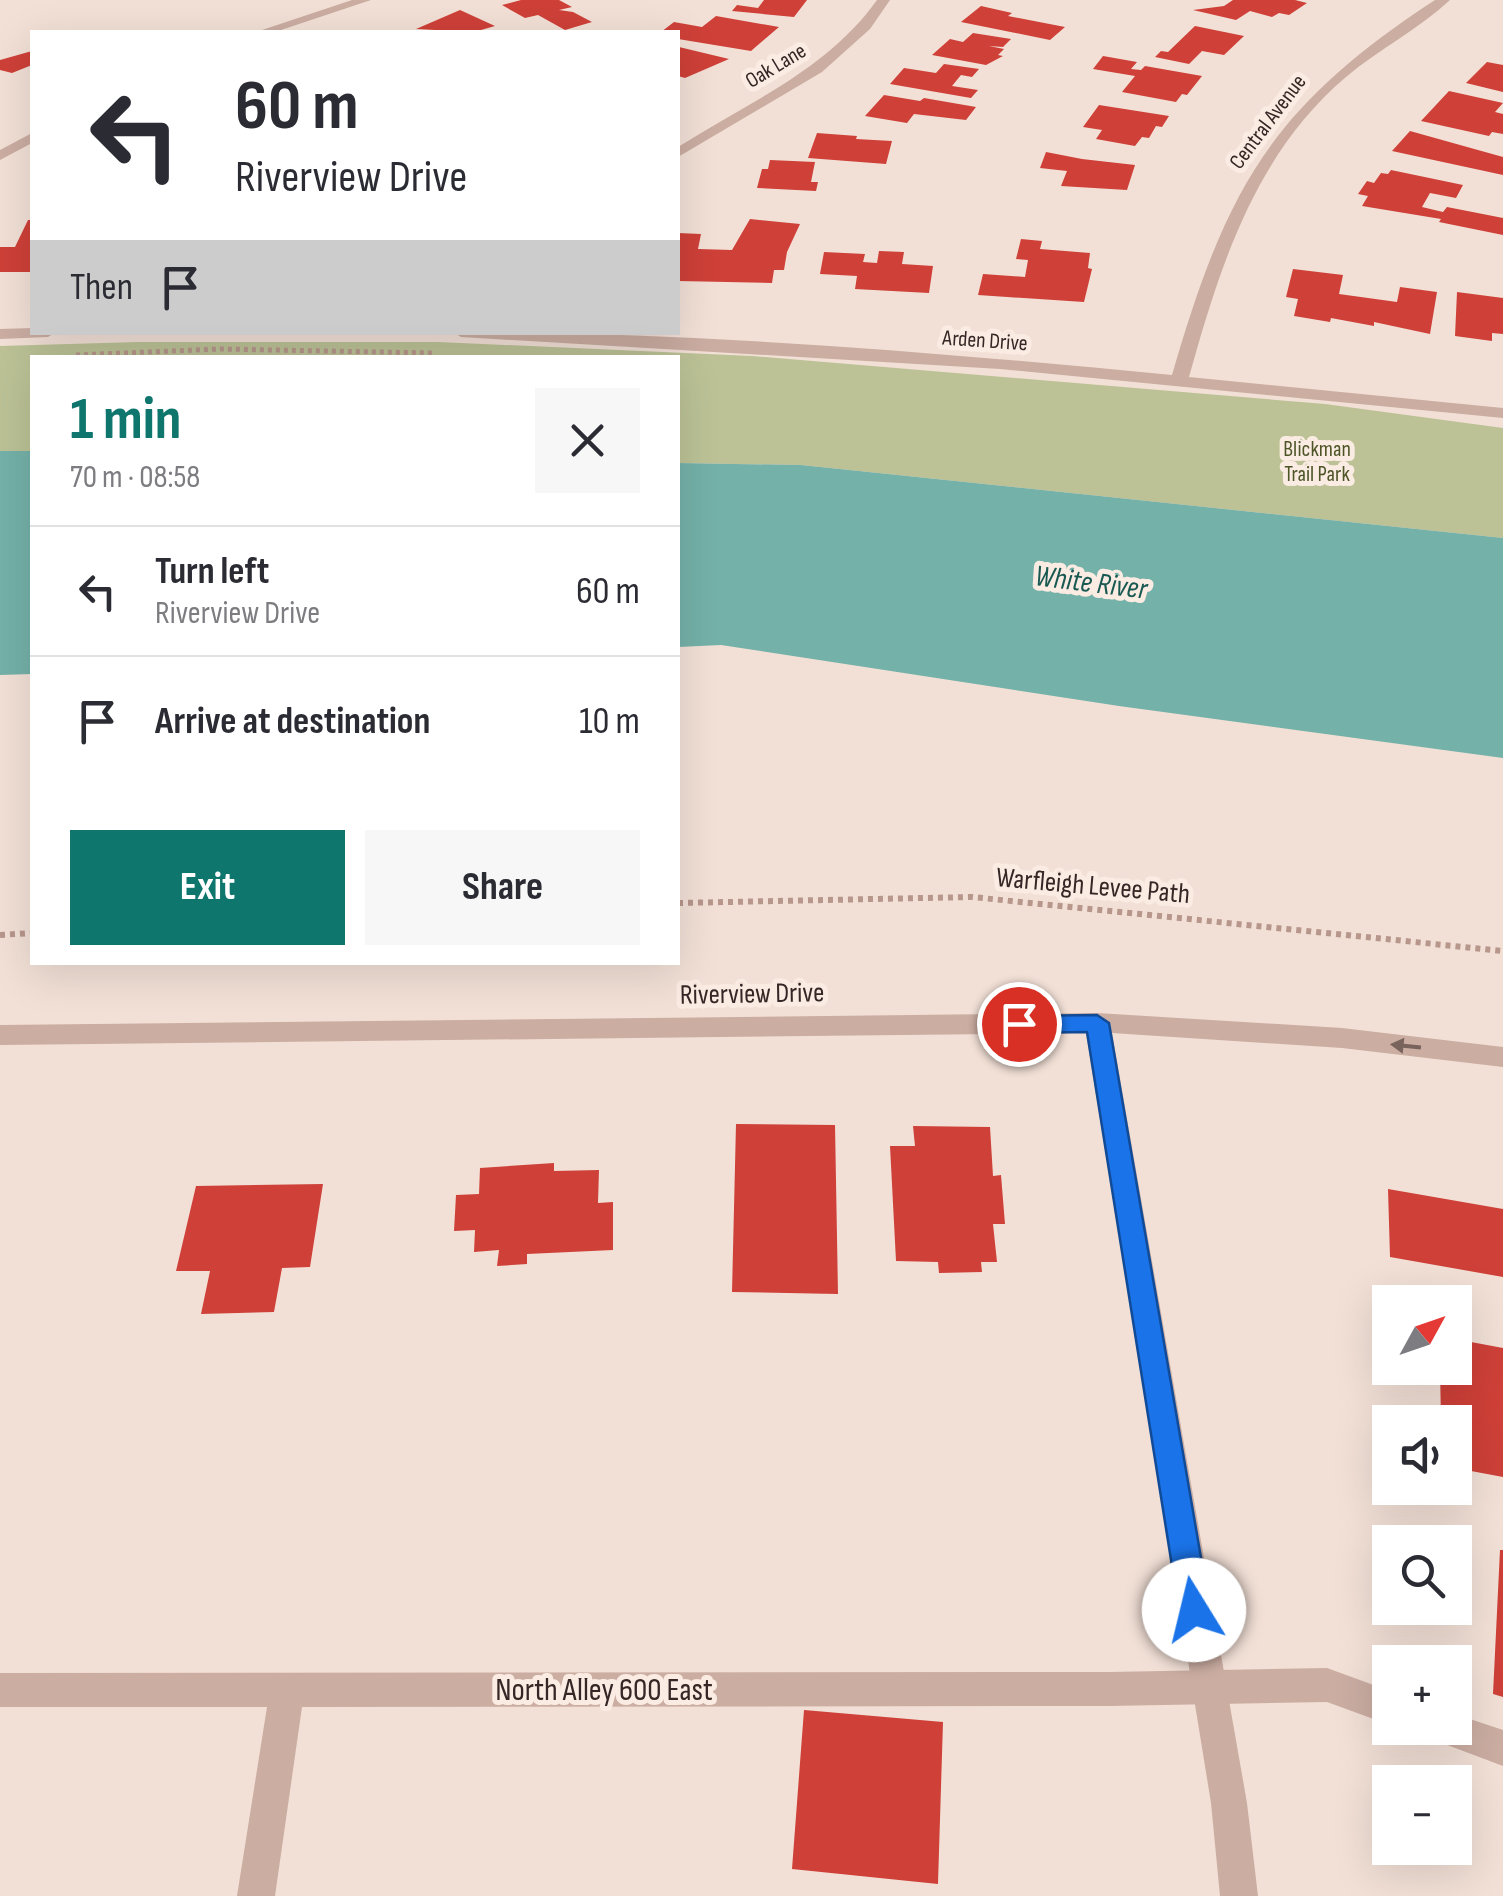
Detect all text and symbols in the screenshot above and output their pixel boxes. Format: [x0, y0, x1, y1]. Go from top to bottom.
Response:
street label: Oak Lane [741, 37, 811, 95]
text: 60 m [235, 65, 359, 149]
street label: Central Avenue [1224, 69, 1312, 175]
icon: left [70, 70, 200, 200]
text: Riverview Drive [235, 150, 467, 205]
icon: arrive [153, 260, 208, 315]
text: Then [70, 265, 133, 310]
street label: Arden Drive [941, 324, 1028, 357]
text: 1 min [70, 384, 182, 456]
button: close [535, 388, 640, 493]
park label: Blickman Trail Park [1283, 436, 1351, 488]
text: 70 m · 08:58 [70, 458, 200, 497]
text: Turn left [155, 549, 269, 594]
water label: White River [1033, 558, 1151, 608]
icon: left [70, 564, 125, 619]
text: 60 m [576, 569, 640, 614]
text: Riverview Drive [155, 594, 320, 633]
icon: arrive [70, 694, 125, 749]
text: Arrive at destination [155, 699, 430, 744]
text: 10 m [579, 699, 640, 744]
button: Exit [70, 830, 345, 945]
button: Share [365, 830, 640, 945]
street label: Warfleigh Levee Path [995, 861, 1191, 911]
street label: Riverview Drive [679, 976, 825, 1012]
pin [977, 982, 1062, 1067]
icon: arrive [992, 997, 1047, 1052]
one-way arrow [1390, 1038, 1422, 1054]
north arrow [1372, 1285, 1472, 1385]
map controls [1372, 1285, 1472, 1865]
button: sound [1372, 1405, 1472, 1505]
button: search [1372, 1525, 1472, 1625]
position arrow [1142, 1558, 1246, 1662]
button: + [1372, 1645, 1472, 1745]
street label: North Alley 600 East [495, 1671, 713, 1710]
button: − [1372, 1765, 1472, 1865]

